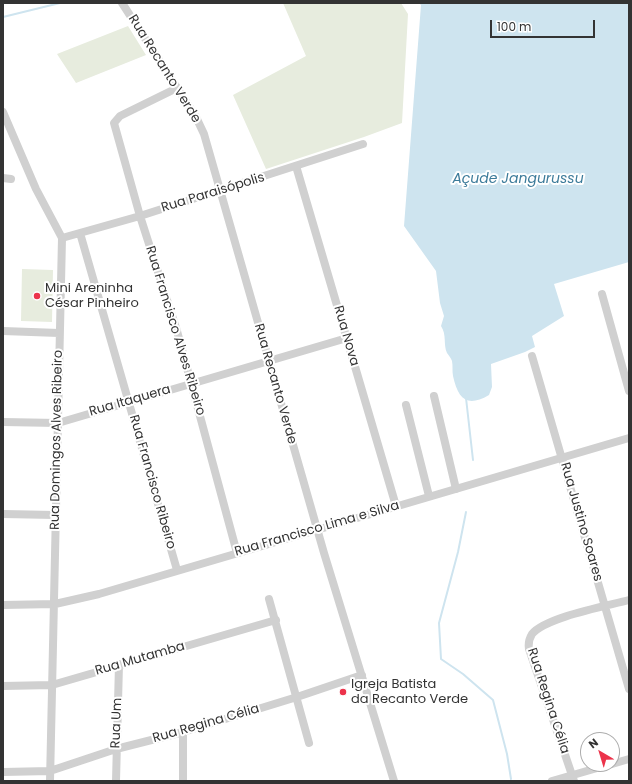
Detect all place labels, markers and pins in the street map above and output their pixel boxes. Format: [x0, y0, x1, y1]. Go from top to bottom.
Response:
place label: Mini Areninha César Pinheiro [45, 281, 139, 312]
marker: Mini Areninha César Pinheiro [32, 291, 42, 301]
place label: Igreja Batista da Recanto Verde [351, 677, 468, 708]
marker: Igreja Batista da Recanto Verde [338, 687, 348, 697]

